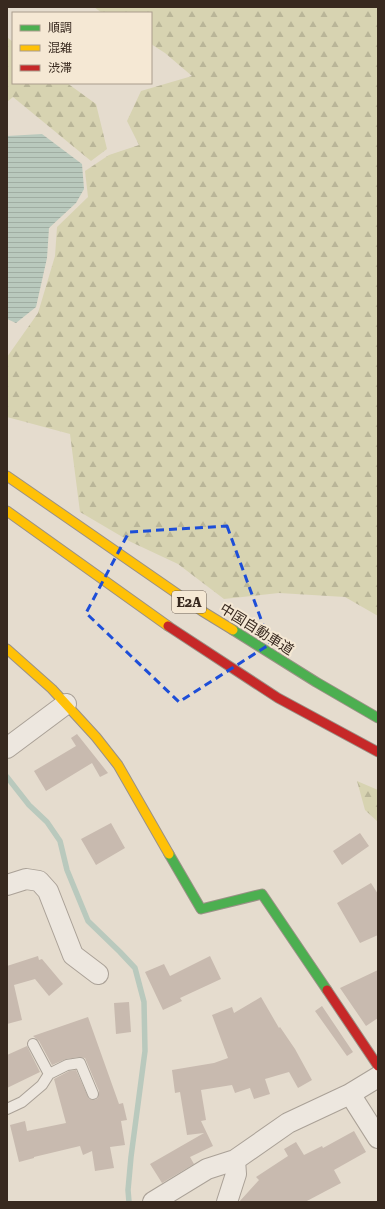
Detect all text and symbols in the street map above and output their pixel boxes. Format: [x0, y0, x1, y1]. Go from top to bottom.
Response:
legend [12, 12, 152, 84]
text: 順調 [48, 21, 72, 35]
text: 混雑 [48, 41, 72, 55]
text: 渋滞 [48, 61, 72, 75]
road number: E2A [172, 591, 206, 613]
street label: 中国自動車道 [217, 600, 297, 658]

